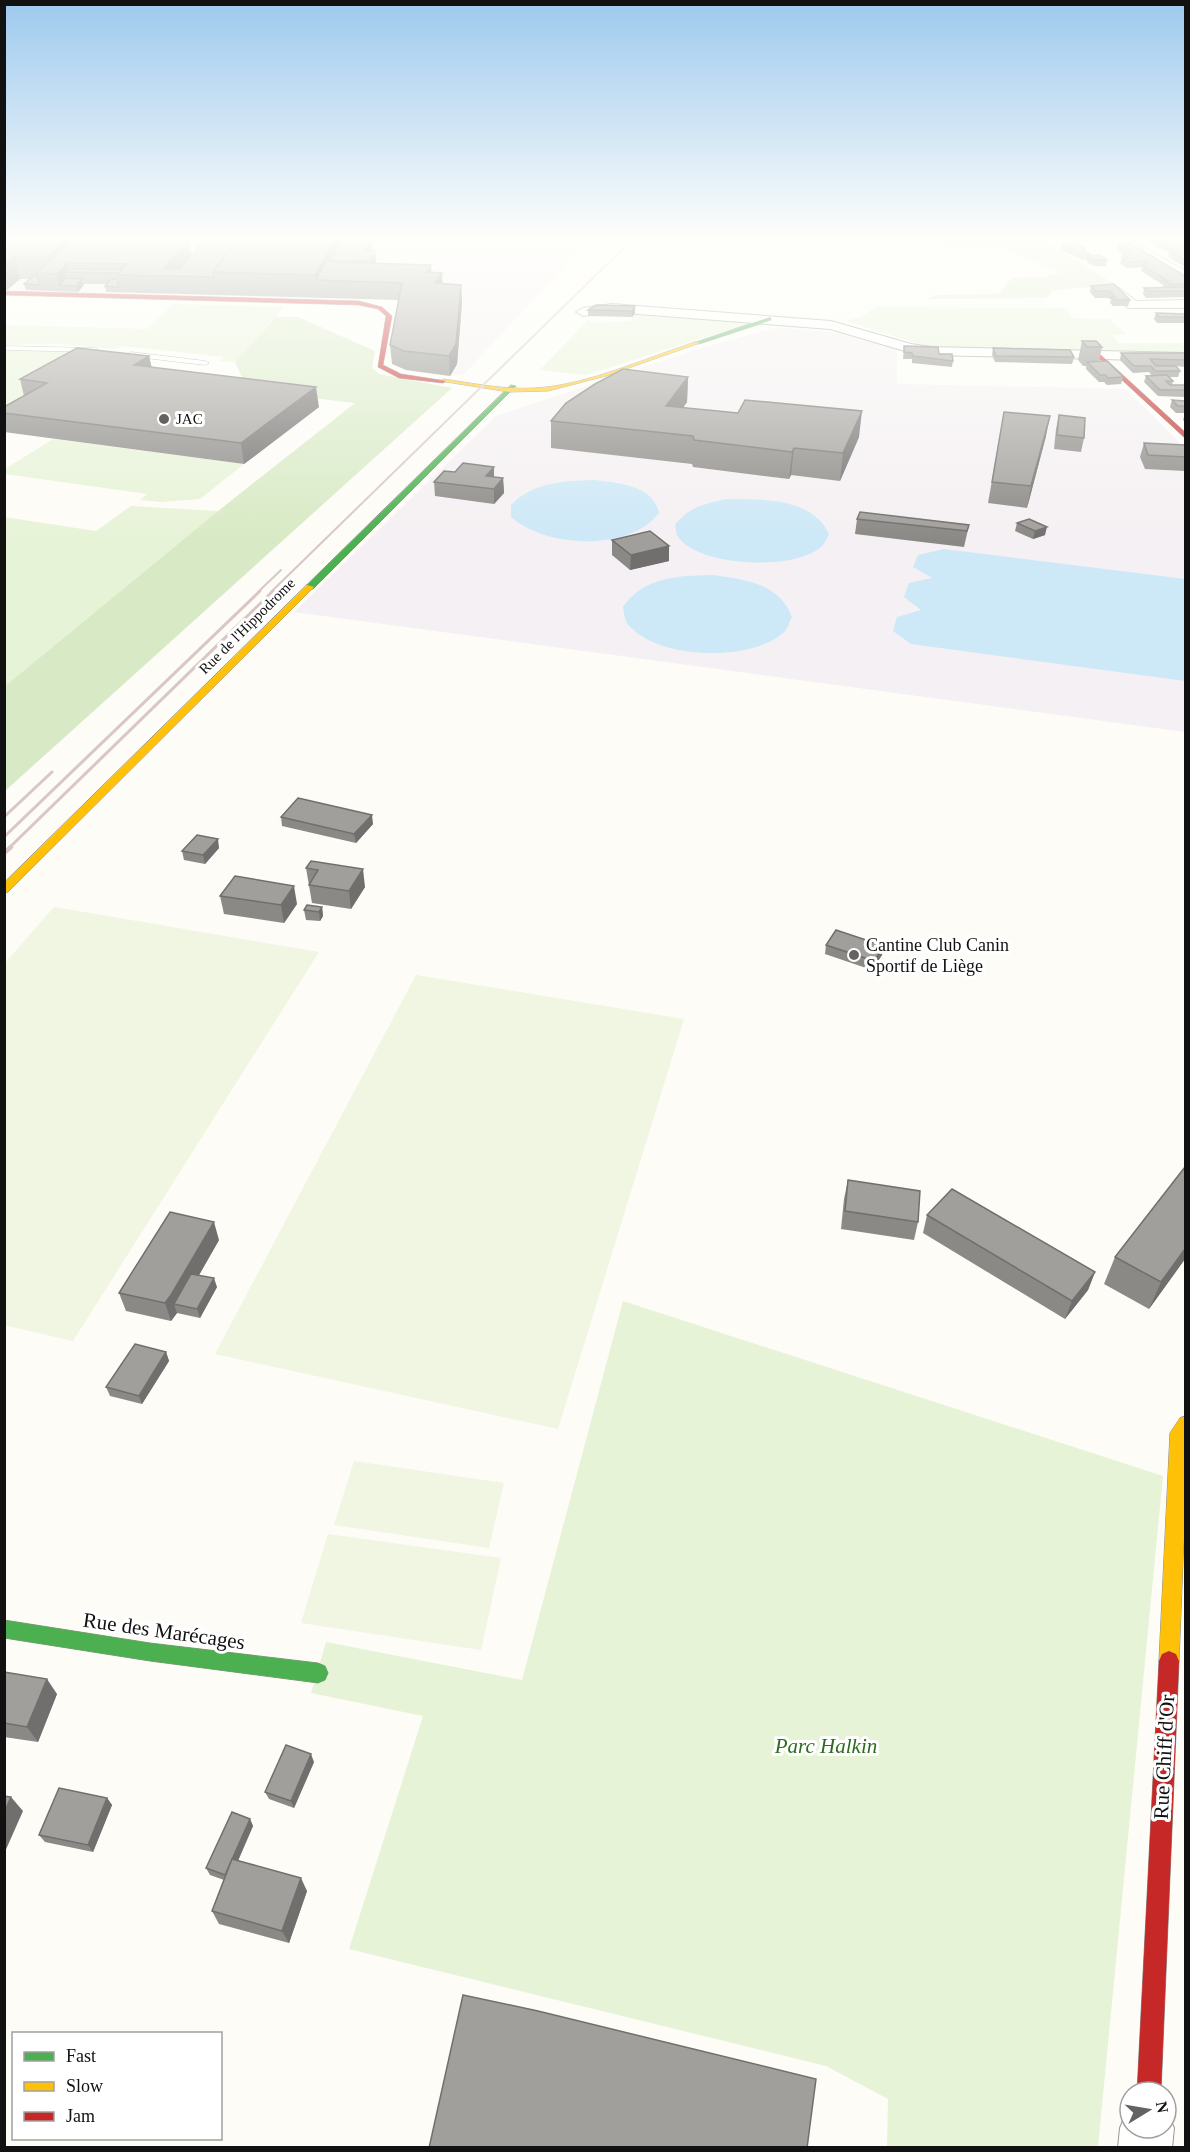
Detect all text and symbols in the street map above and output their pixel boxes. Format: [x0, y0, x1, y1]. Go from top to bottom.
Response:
place label: JAC [176, 411, 203, 427]
marker: JAC [157, 412, 171, 426]
street label: Rue de l'Hippodrome [196, 575, 298, 677]
place label: Cantine Club Canin Sportif de Liège [866, 935, 1009, 976]
marker: Cantine Club Canin Sportif de Liège [847, 948, 861, 962]
street label: Rue des Marécages [81, 1608, 247, 1654]
street label: Rue Chiff d'Or [1149, 1694, 1179, 1820]
park label: Parc Halkin [774, 1734, 877, 1758]
legend [12, 2032, 222, 2140]
text: Fast [66, 2046, 96, 2066]
text: Slow [66, 2076, 103, 2096]
north arrow [1118, 2080, 1178, 2140]
text: N [1153, 2100, 1172, 2115]
text: Jam [66, 2106, 95, 2126]

